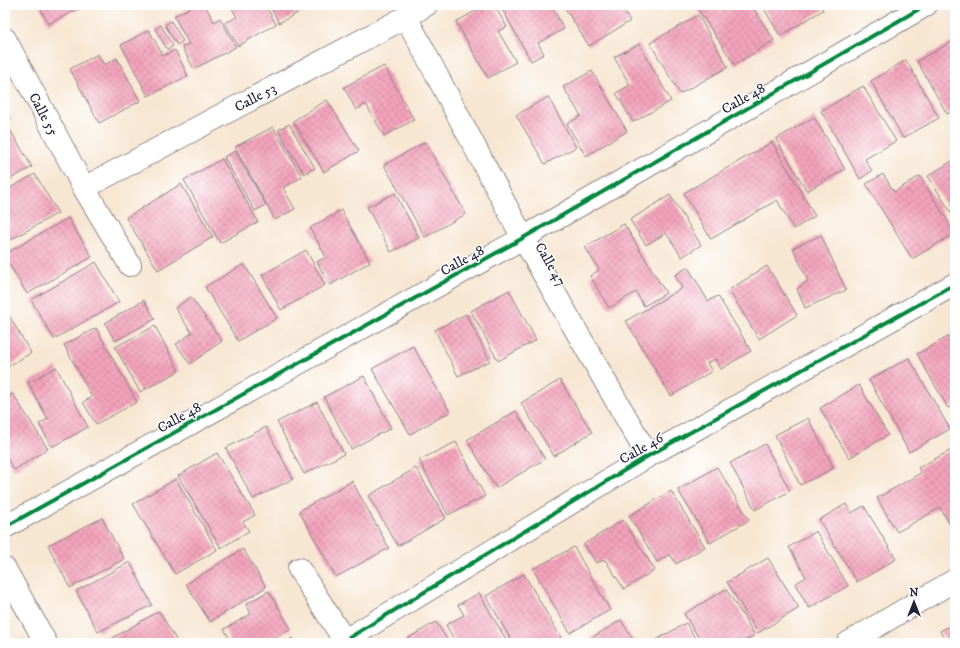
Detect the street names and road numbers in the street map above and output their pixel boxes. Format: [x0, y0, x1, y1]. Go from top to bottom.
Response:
street label: Calle 53 [232, 79, 279, 116]
street label: Calle 48 [718, 79, 769, 119]
street label: Calle 55 [24, 90, 62, 139]
street label: Calle 47 [530, 239, 570, 290]
street label: Calle 48 [437, 241, 488, 280]
street label: Calle 48 [154, 398, 205, 437]
street label: Calle 46 [616, 429, 667, 469]

